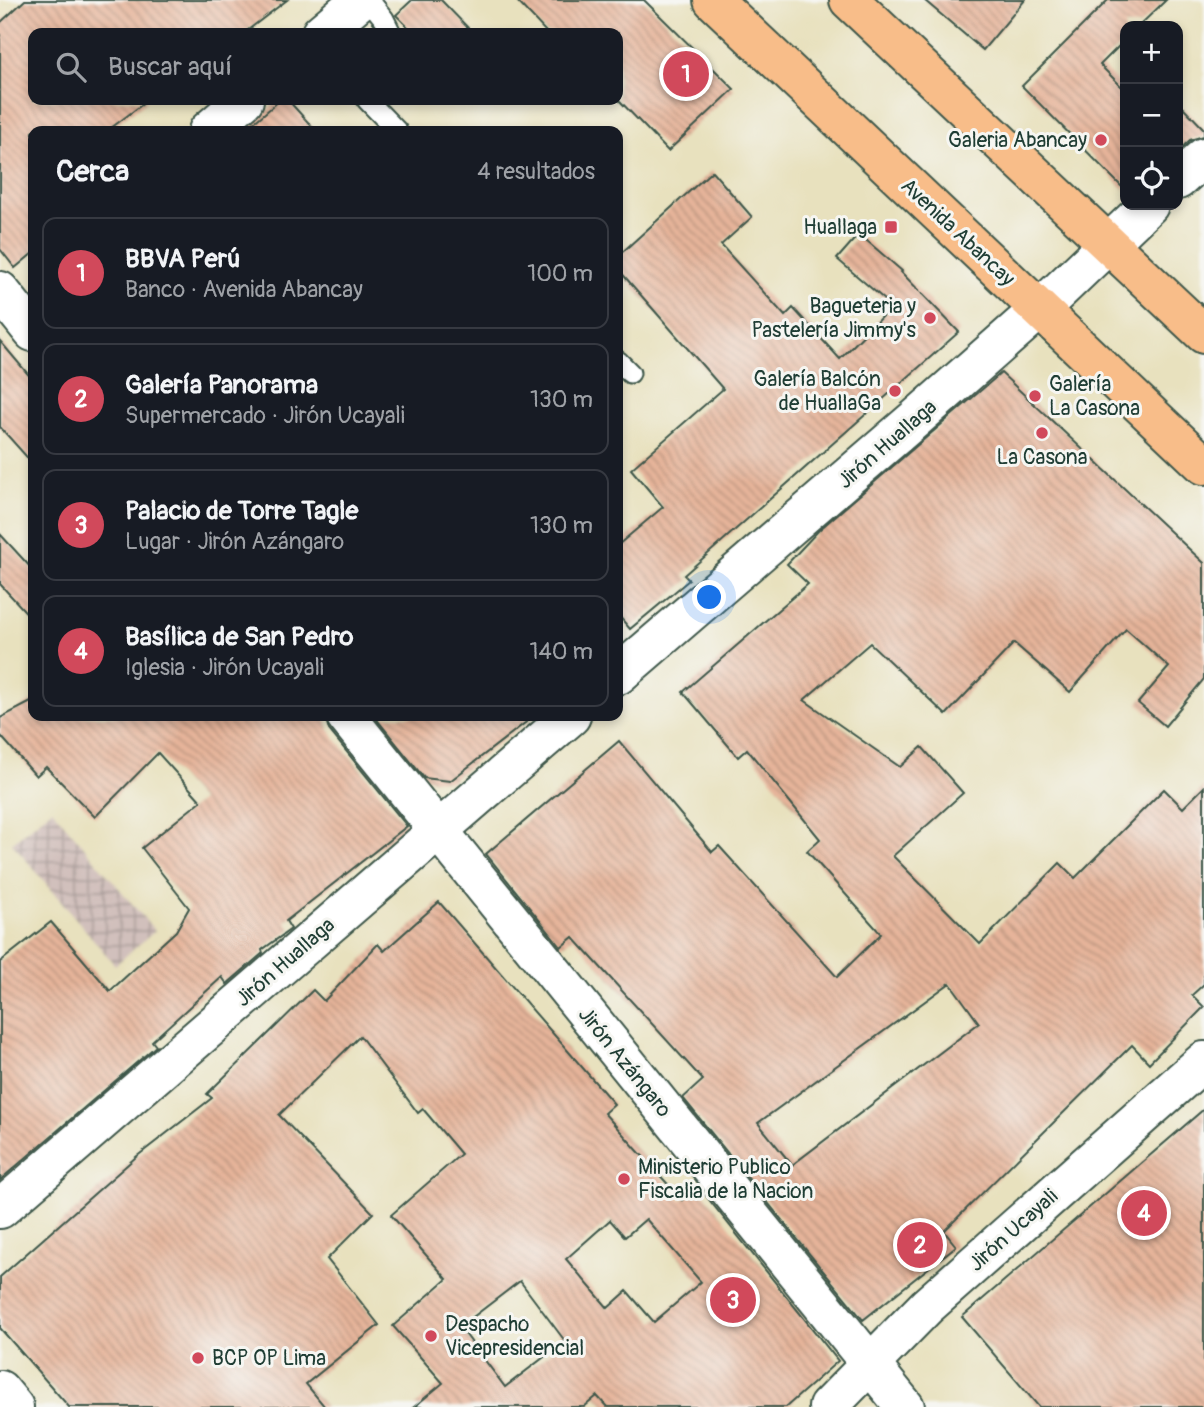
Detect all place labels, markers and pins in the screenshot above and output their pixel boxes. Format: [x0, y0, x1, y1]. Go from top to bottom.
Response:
pin: 1 [663, 48, 709, 100]
place label: Galeria Abancay [948, 127, 1087, 154]
marker: Galeria Abancay [1093, 132, 1109, 148]
place label: Huallaga [803, 214, 877, 241]
marker: Huallaga [883, 219, 899, 235]
place label: Bagueteria y Pastelería Jimmy's [752, 293, 917, 344]
marker: Bagueteria y Pastelería Jimmy's [922, 310, 938, 326]
place label: Galería Balcón de HuallaGa [754, 366, 881, 417]
place label: Galería La Casona [1049, 371, 1140, 422]
marker: Galería Balcón de HuallaGa [887, 383, 903, 399]
marker: Galería La Casona [1027, 388, 1043, 404]
marker: La Casona [1034, 425, 1050, 441]
place label: La Casona [997, 444, 1088, 471]
place label: Ministerio Publico Fiscalia de la Nacion [638, 1154, 813, 1205]
marker: Ministerio Publico Fiscalia de la Nacion [616, 1171, 632, 1187]
pin: 4 [1121, 1187, 1167, 1239]
pin: 2 [897, 1219, 943, 1271]
pin: 3 [710, 1274, 756, 1326]
place label: Despacho Vicepresidencial [445, 1311, 584, 1362]
marker: Despacho Vicepresidencial [423, 1328, 439, 1344]
place label: BCP OP Lima [212, 1345, 326, 1372]
marker: BCP OP Lima [190, 1350, 206, 1366]

